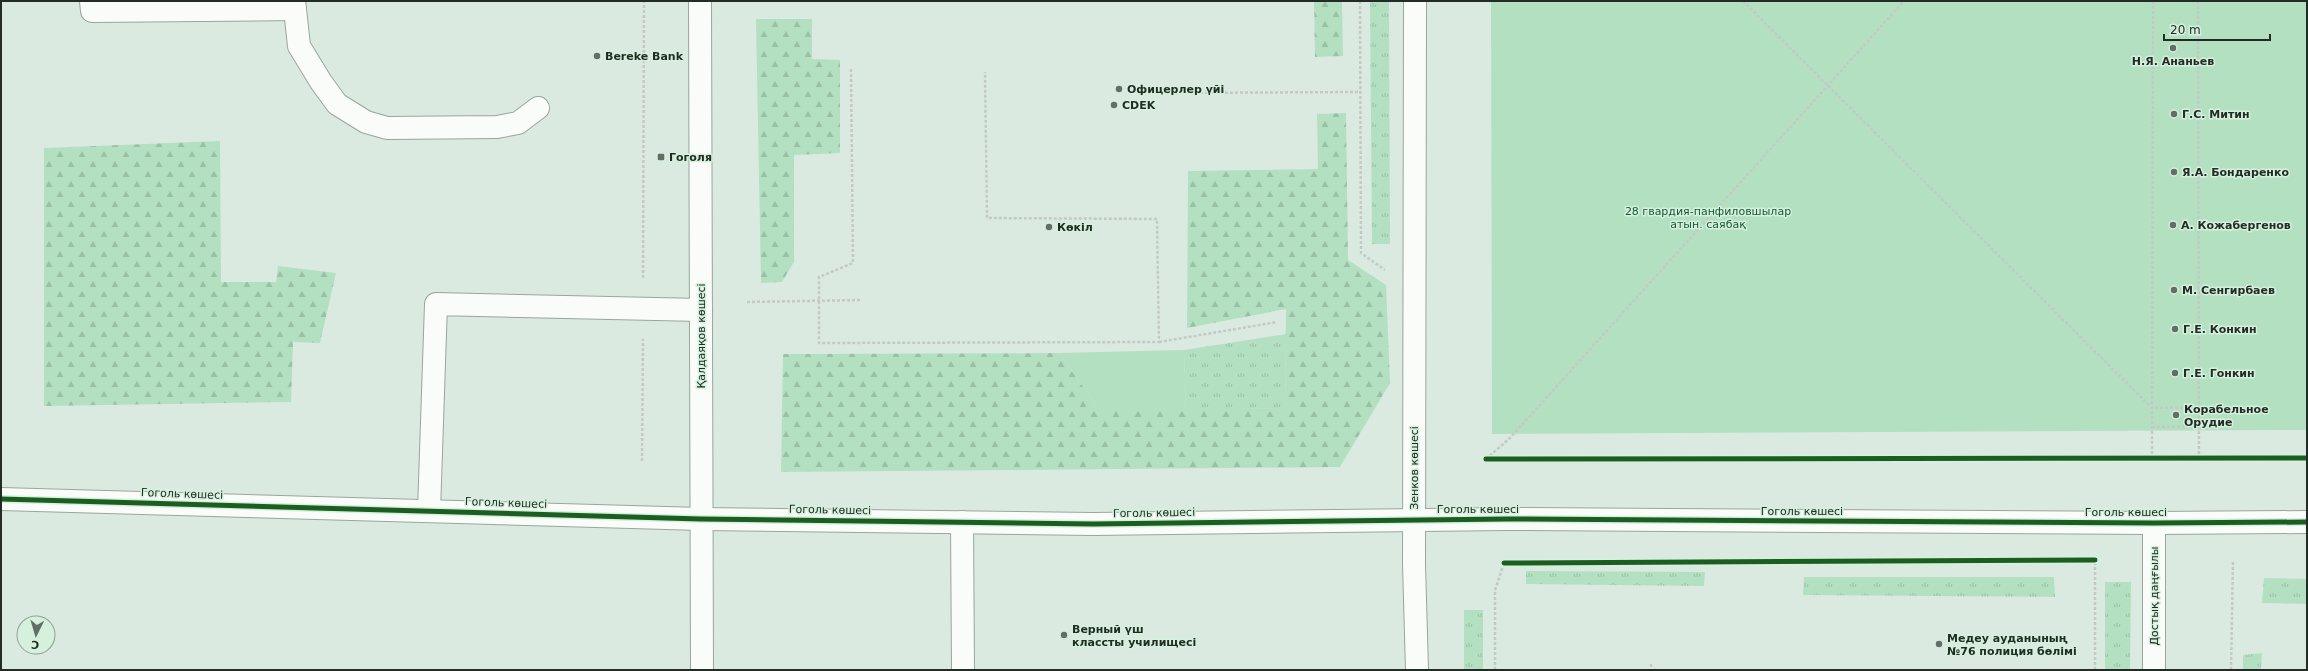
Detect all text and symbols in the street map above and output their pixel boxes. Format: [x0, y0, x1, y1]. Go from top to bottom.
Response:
scale bar [2164, 16, 2270, 42]
text: 20 m [2170, 23, 2201, 37]
marker: Н.Я. Ананьев [2168, 43, 2178, 53]
place label: Bereke Bank [605, 50, 684, 63]
marker: Bereke Bank [592, 51, 602, 61]
place label: Н.Я. Ананьев [2132, 55, 2214, 68]
place label: Офицерлер үйі [1127, 83, 1224, 96]
marker: Офицерлер үйі [1114, 84, 1124, 94]
place label: CDEK [1122, 99, 1156, 112]
marker: CDEK [1109, 100, 1119, 110]
place label: Г.С. Митин [2182, 108, 2250, 121]
marker: Г.С. Митин [2169, 109, 2179, 119]
place label: Гоголя [669, 151, 712, 164]
marker: Гоголя [656, 152, 666, 162]
place label: Я.А. Бондаренко [2182, 166, 2289, 179]
marker: Я.А. Бондаренко [2169, 167, 2179, 177]
park label: 28 гвардия-панфиловшылар атын. саябақ [1625, 205, 1791, 231]
place label: А. Кожабергенов [2181, 219, 2291, 232]
marker: А. Кожабергенов [2168, 220, 2178, 230]
place label: Көкіл [1057, 221, 1093, 234]
marker: Көкіл [1044, 222, 1054, 232]
street label: Қалдаяқов көшесі [695, 283, 708, 389]
place label: М. Сенгирбаев [2182, 284, 2275, 297]
marker: М. Сенгирбаев [2169, 285, 2179, 295]
place label: Г.E. Конкин [2183, 323, 2257, 336]
marker: Г.E. Конкин [2170, 324, 2180, 334]
place label: Г.Е. Гонкин [2183, 367, 2255, 380]
marker: Г.Е. Гонкин [2170, 368, 2180, 378]
place label: Корабельное Орудие [2184, 403, 2269, 429]
marker: Корабельное Орудие [2171, 410, 2181, 420]
street label: Зенков көшесі [1408, 426, 1421, 510]
street label: Гоголь көшесі [141, 486, 223, 502]
street label: Гоголь көшесі [465, 495, 547, 511]
street label: Гоголь көшесі [789, 503, 871, 517]
street label: Гоголь көшесі [1437, 503, 1519, 516]
street label: Гоголь көшесі [1761, 505, 1843, 518]
street label: Гоголь көшесі [1113, 506, 1195, 520]
street label: Гоголь көшесі [2085, 506, 2167, 519]
street label: Достық даңғылы [2148, 546, 2161, 646]
north arrow [16, 615, 56, 655]
place label: Верный үш классты училищесі [1072, 623, 1196, 649]
marker: Верный үш классты училищесі [1059, 630, 1069, 640]
place label: Медеу ауданының №76 полиция бөлімі [1947, 632, 2077, 658]
text: С [31, 638, 40, 651]
marker: Медеу ауданының №76 полиция бөлімі [1934, 639, 1944, 649]

